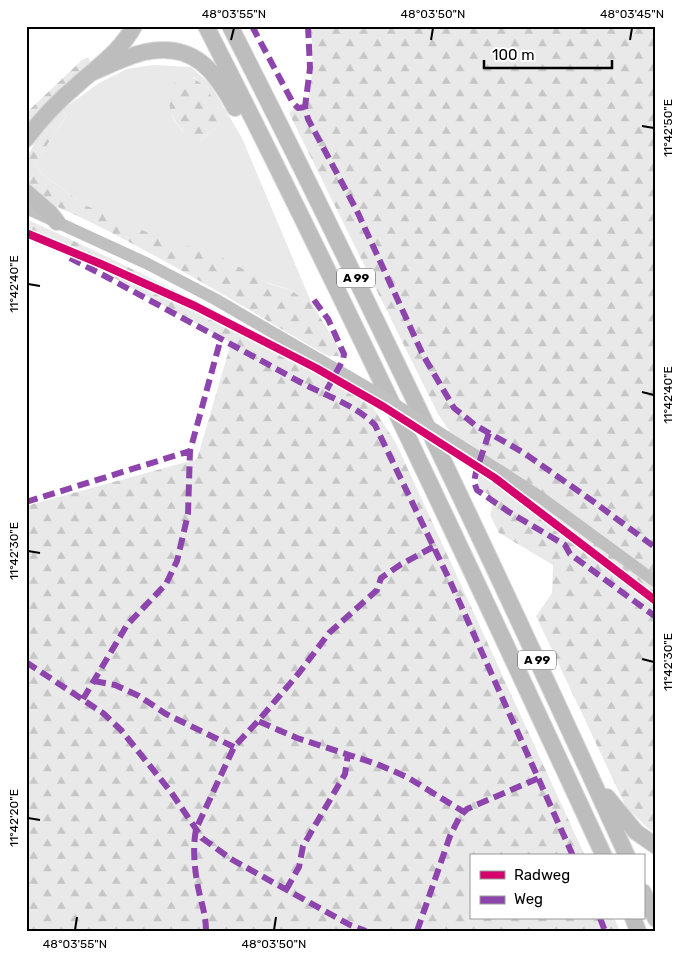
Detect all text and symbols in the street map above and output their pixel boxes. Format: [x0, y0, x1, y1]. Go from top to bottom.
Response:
text: 48°03'55"N [202, 7, 266, 21]
text: 48°03'50"N [401, 7, 465, 21]
text: 48°03'45"N [600, 7, 664, 21]
scale bar [484, 38, 612, 70]
text: 100 m [492, 46, 534, 64]
text: 11°42'50"E [661, 99, 675, 157]
text: 11°42'40"E [7, 255, 21, 313]
road number: A 99 [337, 268, 375, 288]
text: 11°42'40"E [661, 366, 675, 424]
text: 11°42'30"E [7, 522, 21, 580]
text: 11°42'30"E [661, 633, 675, 691]
road number: A 99 [518, 650, 556, 670]
text: 11°42'20"E [7, 789, 21, 847]
legend [470, 854, 644, 920]
text: Radweg [514, 866, 570, 884]
text: Weg [514, 890, 543, 908]
text: 48°03'55"N [43, 937, 107, 951]
text: 48°03'50"N [242, 937, 306, 951]

